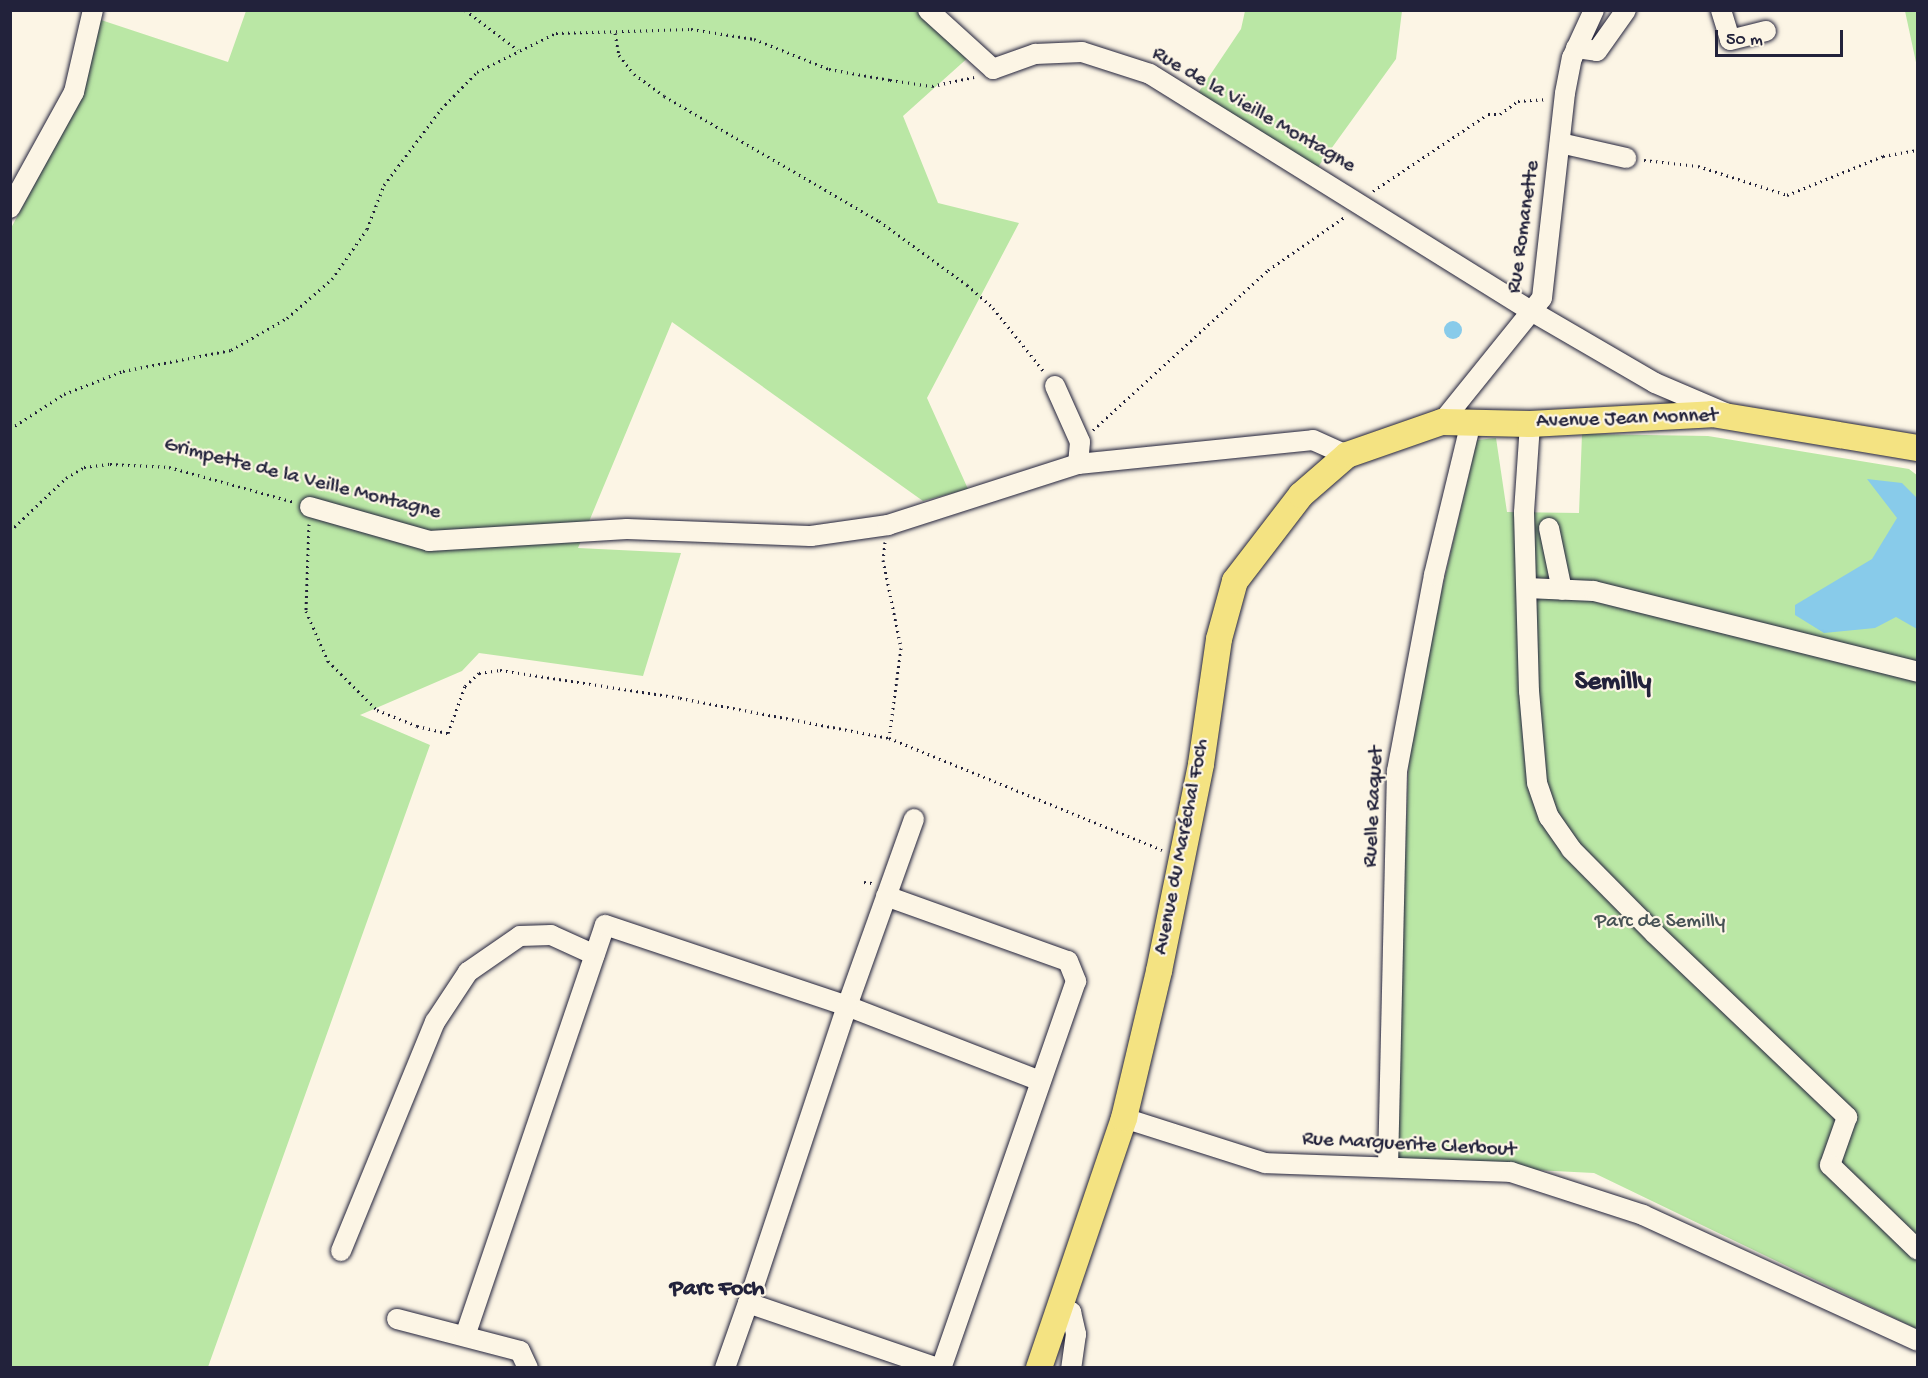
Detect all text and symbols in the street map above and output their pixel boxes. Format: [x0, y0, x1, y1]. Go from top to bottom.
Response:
scale bar [1718, 18, 1846, 56]
text: 50 m [1726, 30, 1763, 51]
street label: Rue de la Vieille Montagne [1147, 42, 1359, 180]
street label: Rue Romanette [1503, 159, 1547, 295]
street label: Avenue Jean Monnet [1536, 404, 1718, 436]
street label: Grimpette de la Veille Montagne [161, 433, 443, 527]
district label: Semilly [1575, 668, 1651, 700]
street label: Avenue du Maréchal Foch [1150, 737, 1216, 957]
street label: Ruelle Raquet [1359, 746, 1391, 868]
park label: Parc de Semilly [1595, 910, 1725, 936]
street label: Rue Marguerite Clerbout [1301, 1128, 1517, 1164]
district label: Parc Foch [670, 1276, 764, 1304]

